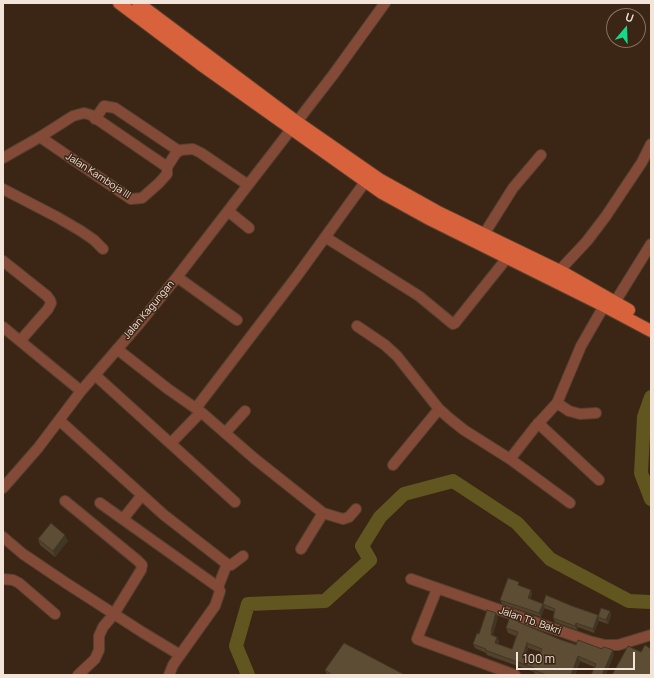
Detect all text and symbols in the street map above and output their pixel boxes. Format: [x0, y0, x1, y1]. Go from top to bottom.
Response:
north arrow [606, 8, 646, 48]
text: U [624, 9, 636, 26]
street label: Jalan Kamboja III [63, 151, 133, 201]
street label: Jalan Kagungan [121, 278, 177, 342]
street label: Jalan Tb. Bakri [497, 605, 563, 637]
scale bar [518, 644, 637, 670]
text: 100 m [523, 650, 555, 667]

